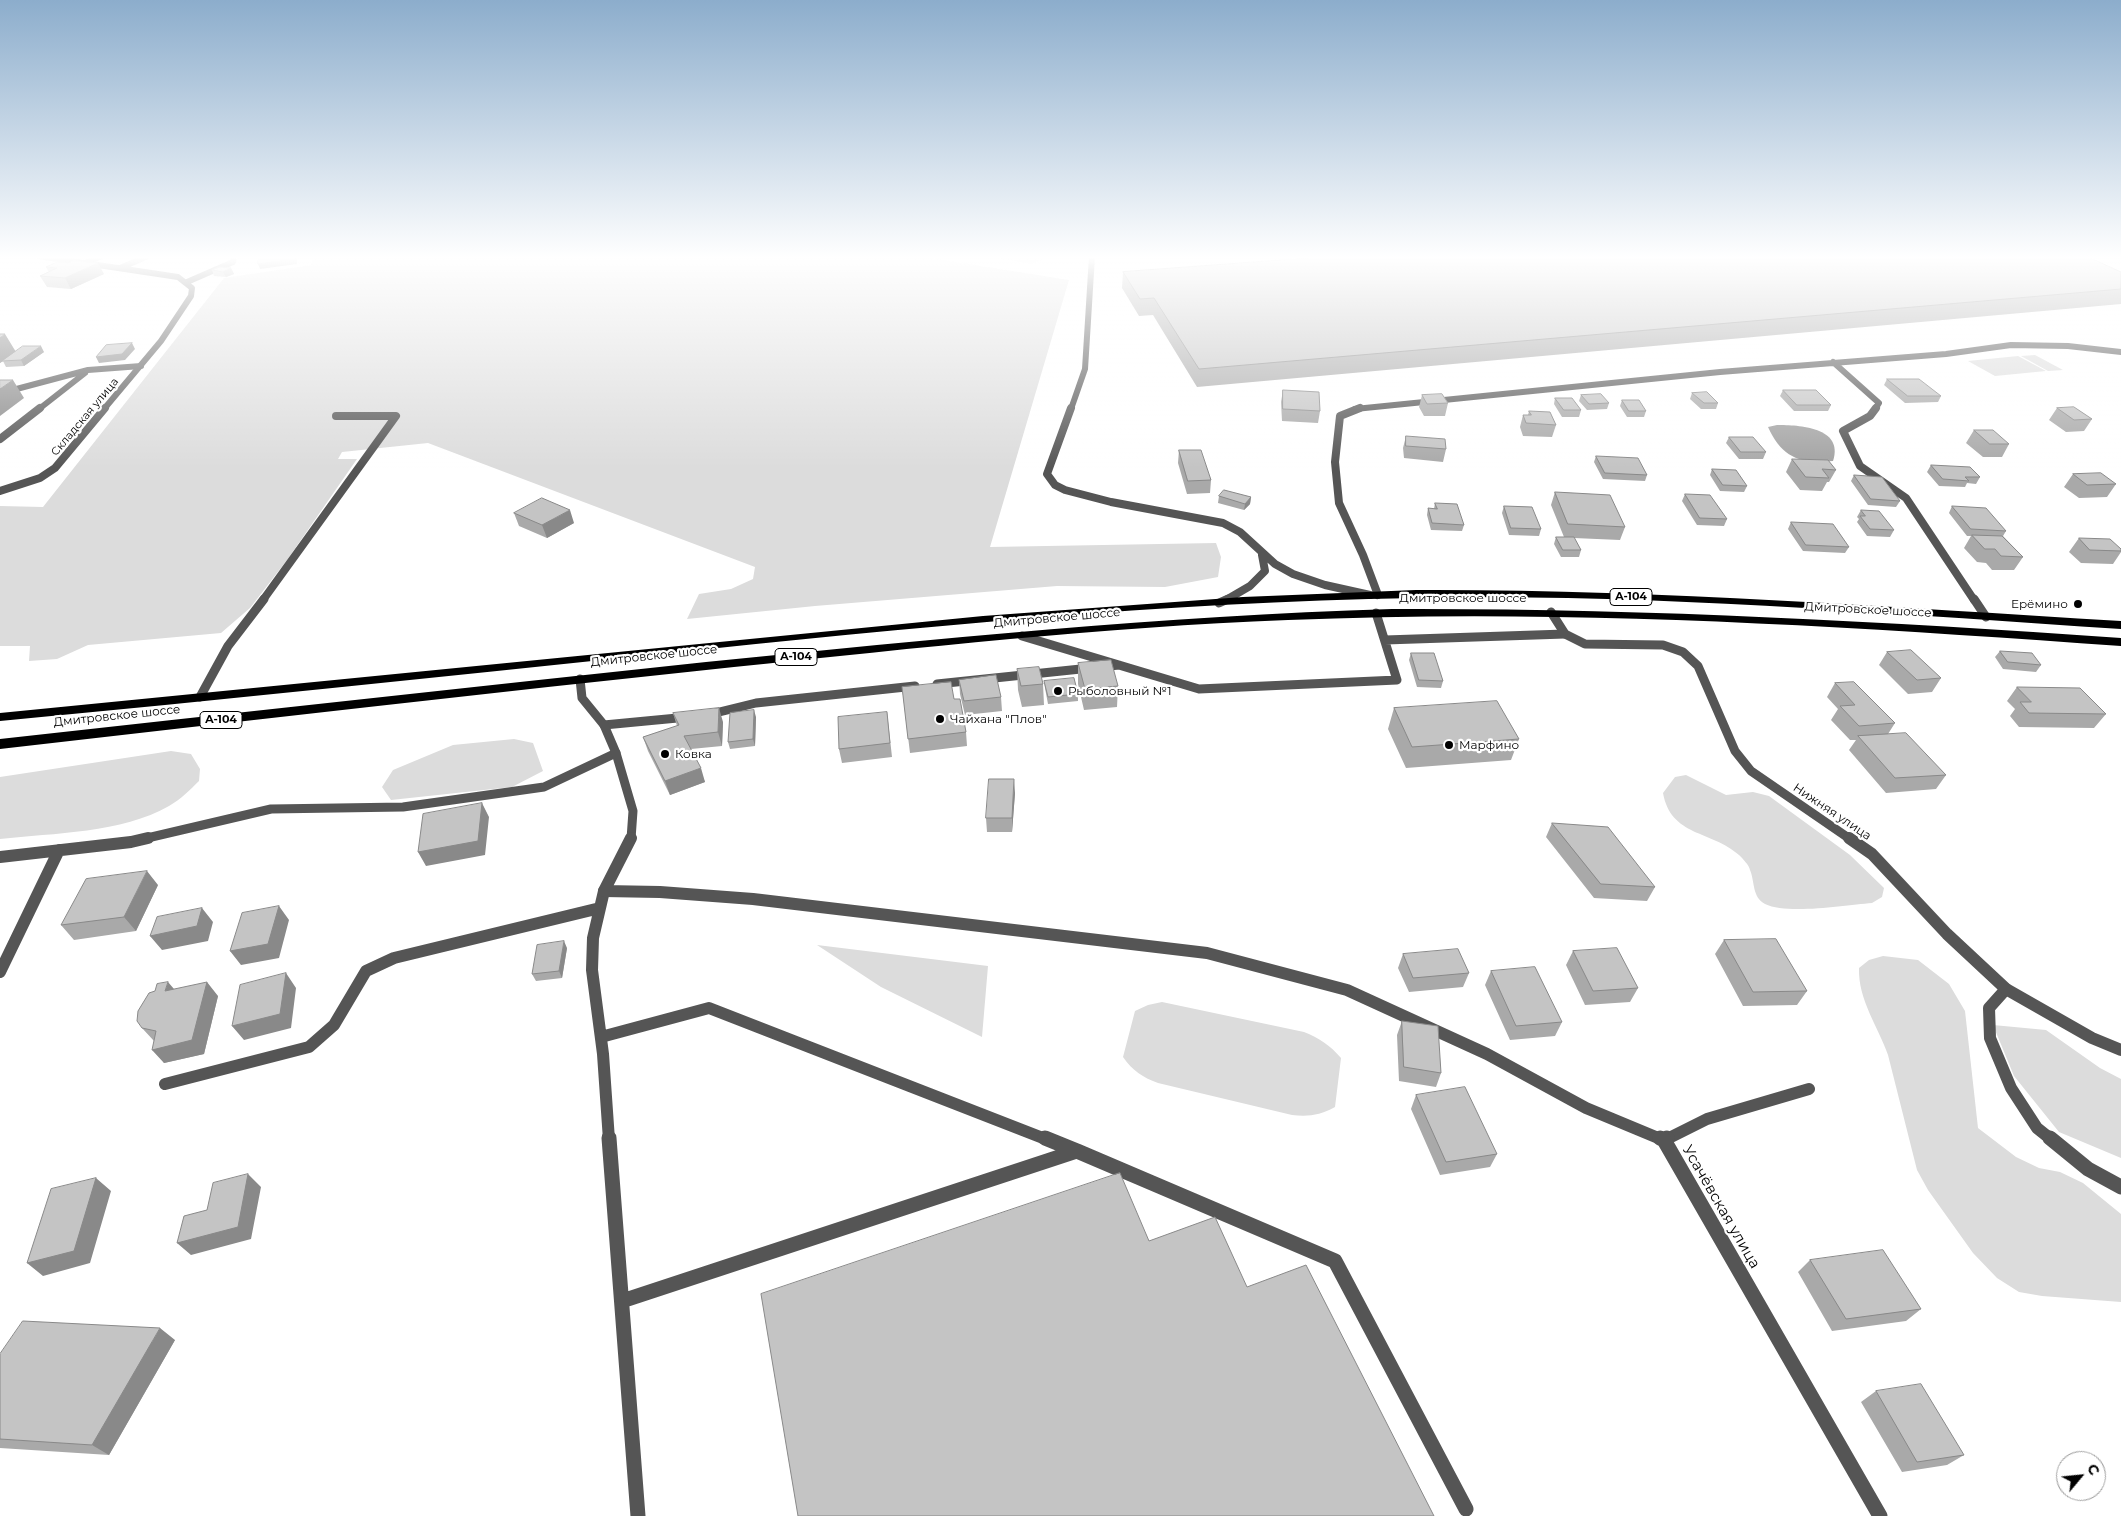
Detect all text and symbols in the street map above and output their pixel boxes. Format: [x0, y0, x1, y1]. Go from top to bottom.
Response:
street label: Складская улица [49, 375, 121, 459]
road number: А-104 [1610, 588, 1652, 606]
street label: Дмитровское шоссе [1399, 591, 1527, 605]
place label: Ерёмино [2011, 597, 2068, 611]
marker: Ерёмино [2072, 598, 2084, 610]
street label: Дмитровское шоссе [1804, 599, 1932, 621]
street label: Дмитровское шоссе [993, 605, 1121, 631]
street label: Дмитровское шоссе [590, 642, 718, 670]
road number: А-104 [775, 649, 817, 666]
place label: Рыболовный №1 [1068, 684, 1172, 698]
marker: Рыболовный №1 [1052, 685, 1064, 697]
street label: Дмитровское шоссе [53, 702, 181, 730]
road number: А-104 [200, 712, 242, 728]
place label: Чайхана "Плов" [950, 712, 1047, 726]
marker: Чайхана "Плов" [934, 713, 946, 725]
place label: Марфино [1459, 738, 1519, 752]
marker: Марфино [1443, 739, 1455, 751]
place label: Ковка [675, 747, 712, 761]
marker: Ковка [659, 748, 671, 760]
street label: Нижняя улица [1790, 781, 1874, 843]
street label: Усачёвская улица [1678, 1142, 1764, 1272]
north arrow [2056, 1451, 2106, 1501]
text: С [2083, 1461, 2104, 1478]

